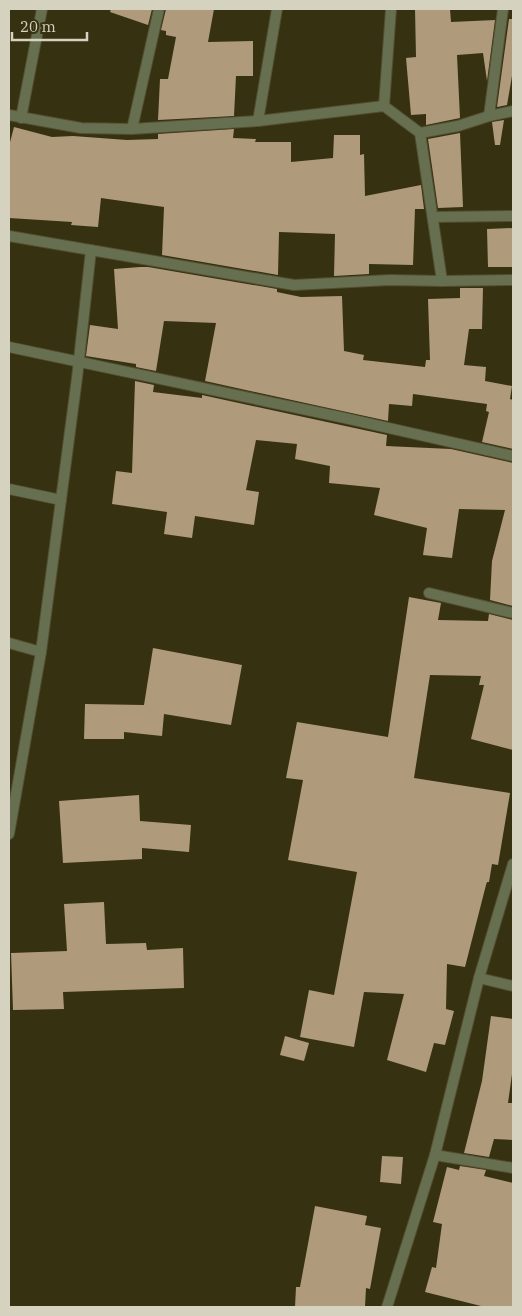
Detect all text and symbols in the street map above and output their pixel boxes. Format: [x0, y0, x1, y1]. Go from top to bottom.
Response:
scale bar [12, 10, 88, 42]
text: 20 m [20, 17, 56, 36]

